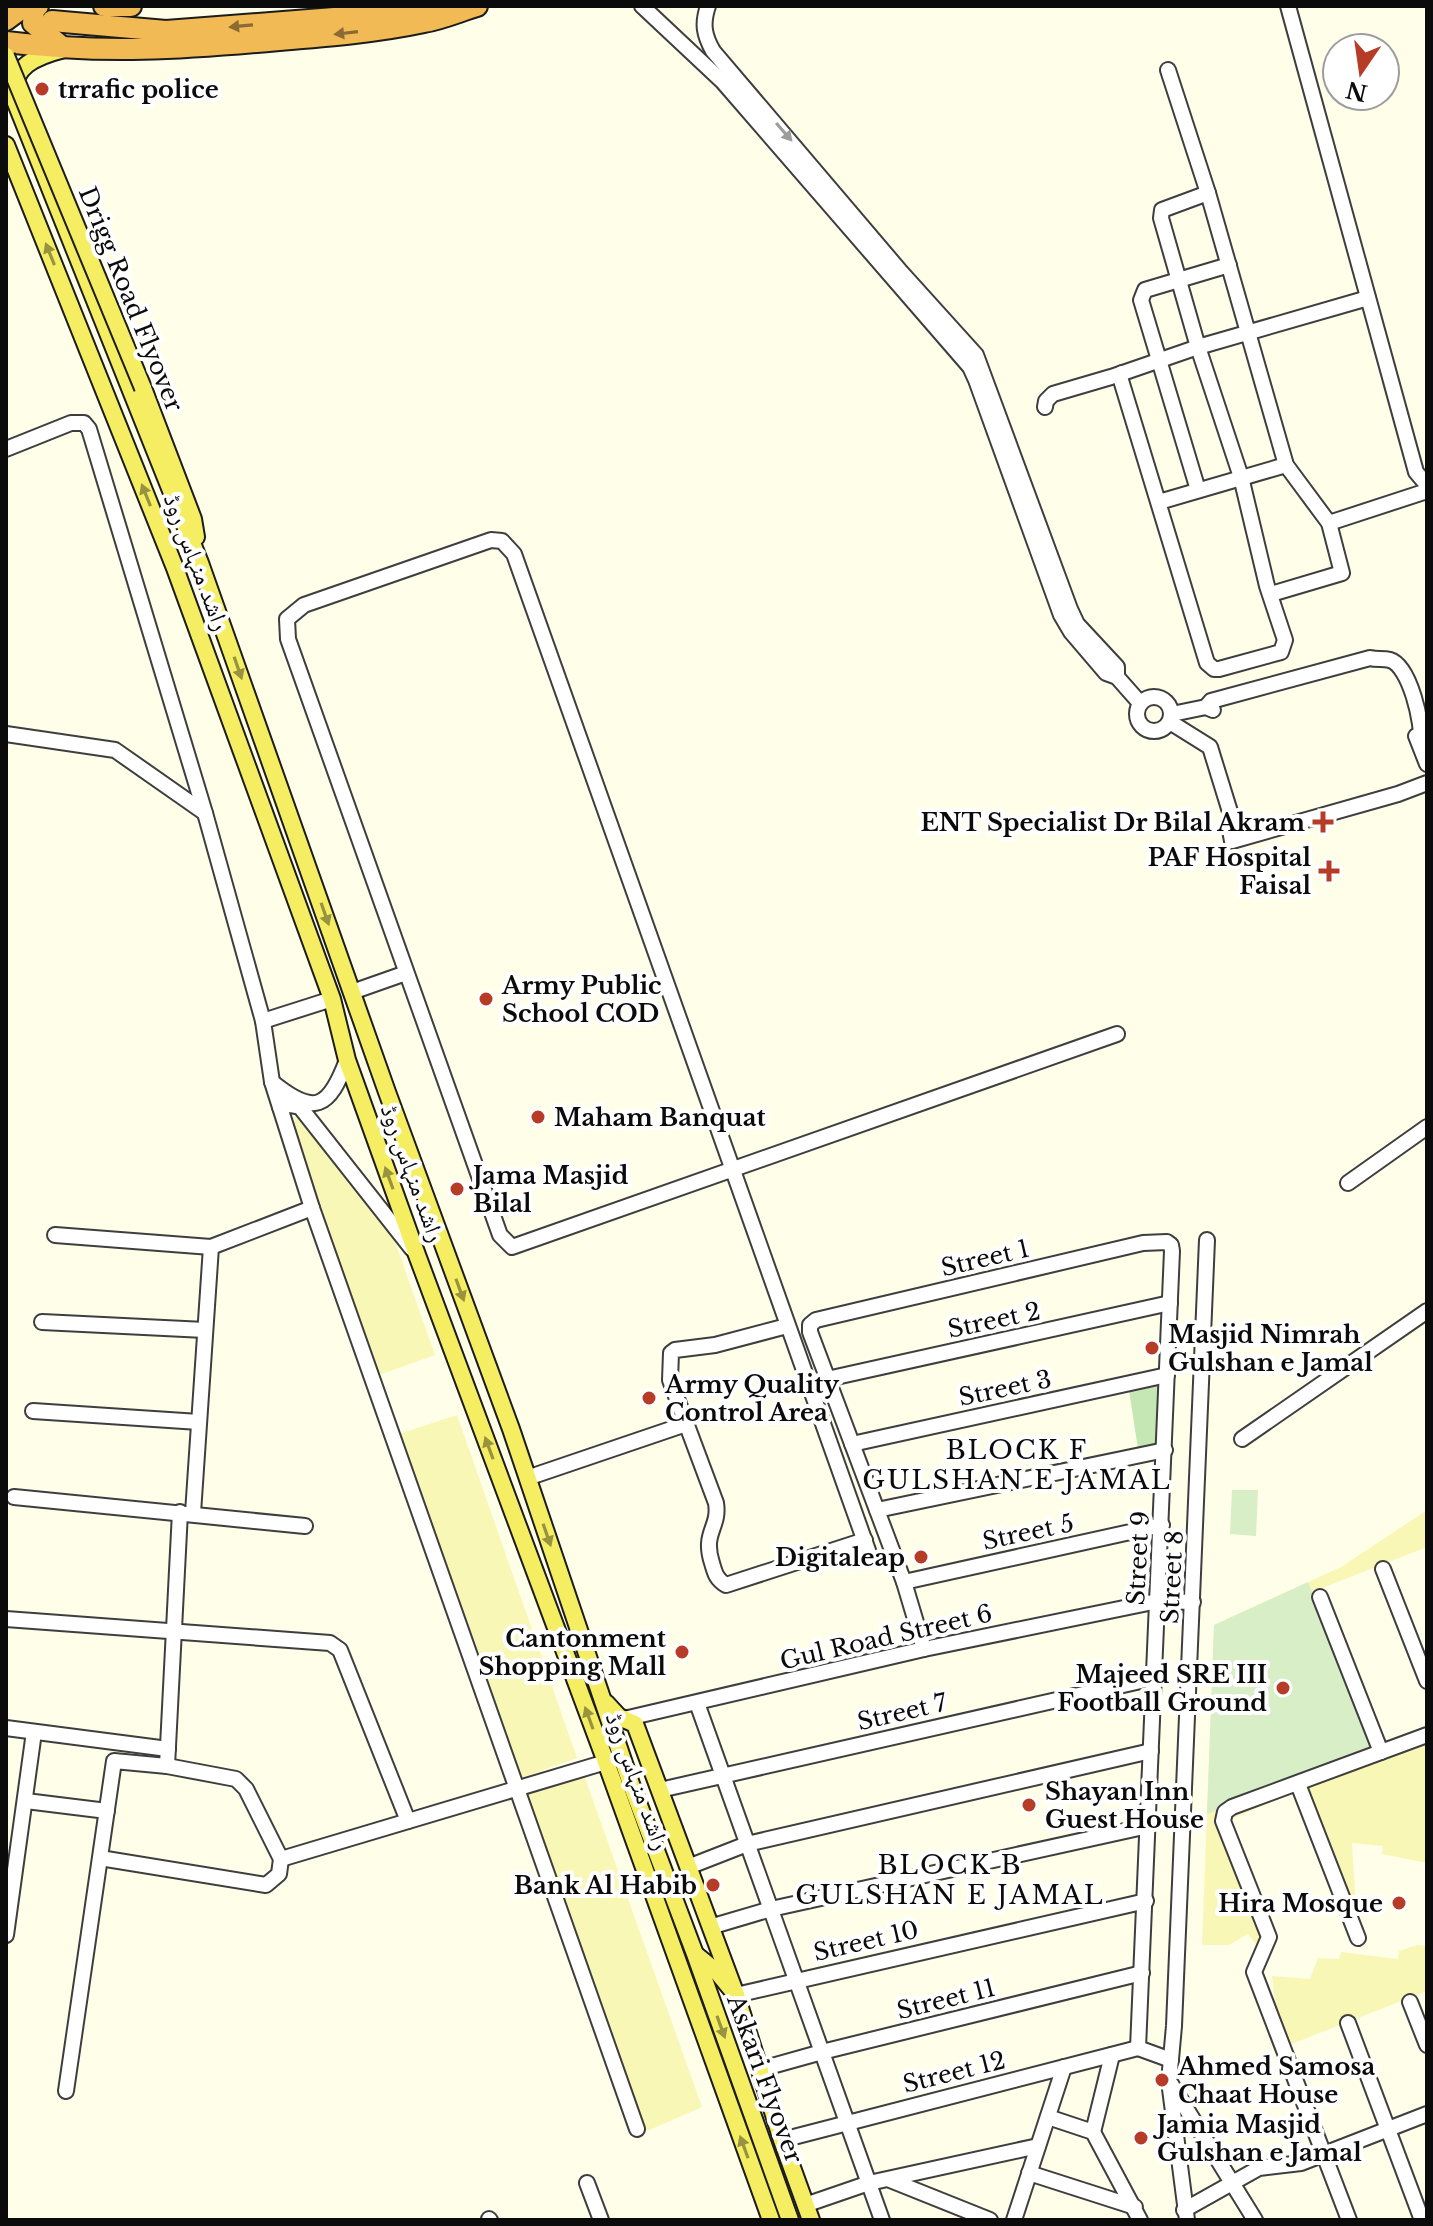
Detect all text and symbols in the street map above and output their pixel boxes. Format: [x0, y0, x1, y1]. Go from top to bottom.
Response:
one-way arrow [228, 20, 253, 33]
one-way arrow [333, 27, 358, 40]
north arrow [1321, 32, 1401, 112]
place label: trrafic police [58, 75, 219, 104]
text: N [1343, 75, 1370, 106]
marker: trrafic police [33, 80, 51, 98]
one-way arrow [775, 122, 792, 142]
street label: Drigg Road Flyover [73, 182, 190, 416]
one-way arrow [43, 242, 56, 266]
one-way arrow [139, 483, 152, 507]
street label: راشد منہاس روڈ [158, 490, 236, 634]
one-way arrow [233, 657, 245, 681]
place label: ENT Specialist Dr Bilal Akram [921, 808, 1305, 837]
marker: ENT Specialist Dr Bilal Akram [1312, 811, 1334, 833]
place label: PAF Hospital Faisal [1148, 843, 1311, 900]
marker: PAF Hospital Faisal [1318, 860, 1340, 882]
one-way arrow [319, 902, 331, 926]
place label: Army Public School COD [501, 971, 662, 1028]
marker: Army Public School COD [477, 990, 495, 1008]
street label: راشد منہاس روڈ [375, 1100, 451, 1246]
place label: Maham Banquat [554, 1103, 766, 1132]
marker: Maham Banquat [529, 1108, 547, 1126]
place label: Jama Masjid Bilal [468, 1161, 629, 1218]
one-way arrow [383, 1165, 395, 1189]
marker: Jama Masjid Bilal [448, 1180, 466, 1198]
street label: Street 1 [938, 1234, 1032, 1282]
one-way arrow [454, 1278, 467, 1302]
street label: Street 2 [945, 1296, 1043, 1344]
place label: Masjid Nimrah Gulshan e Jamal [1168, 1320, 1373, 1377]
marker: Masjid Nimrah Gulshan e Jamal [1143, 1339, 1161, 1357]
street label: Street 3 [956, 1364, 1054, 1412]
place label: Army Quality Control Area [664, 1370, 839, 1427]
marker: Army Quality Control Area [640, 1389, 658, 1407]
district label: BLOCK F GULSHAN E JAMAL [862, 1434, 1172, 1496]
one-way arrow [482, 1436, 495, 1460]
street label: Street 5 [980, 1508, 1076, 1556]
street label: Street 9 [1121, 1510, 1155, 1606]
one-way arrow [541, 1523, 553, 1547]
street label: Street 8 [1155, 1529, 1189, 1625]
place label: Digitaleap [775, 1543, 905, 1572]
marker: Digitaleap [912, 1548, 930, 1566]
street label: Gul Road Street 6 [777, 1598, 995, 1676]
place label: Cantonment Shopping Mall [478, 1624, 667, 1681]
marker: Cantonment Shopping Mall [673, 1643, 691, 1661]
place label: Majeed SRE III Football Ground [1057, 1660, 1267, 1717]
marker: Majeed SRE III Football Ground [1274, 1679, 1292, 1697]
street label: Street 7 [854, 1687, 951, 1736]
one-way arrow [583, 1706, 595, 1730]
street label: راشد منہاس روڈ [600, 1708, 676, 1854]
place label: Shayan Inn Guest House [1045, 1777, 1204, 1834]
marker: Shayan Inn Guest House [1020, 1796, 1038, 1814]
district label: BLOCK B GULSHAN E JAMAL [795, 1849, 1105, 1911]
place label: Bank Al Habib [514, 1871, 697, 1900]
marker: Bank Al Habib [704, 1876, 722, 1894]
place label: Hira Mosque [1218, 1889, 1383, 1918]
marker: Hira Mosque [1390, 1894, 1408, 1912]
street label: Street 10 [811, 1915, 921, 1967]
street label: Street 11 [894, 1973, 998, 2025]
street label: Askari Flyover [721, 1990, 809, 2168]
one-way arrow [715, 2015, 728, 2039]
street label: Street 12 [900, 2045, 1008, 2099]
place label: Ahmed Samosa Chaat House [1177, 2052, 1375, 2109]
marker: Ahmed Samosa Chaat House [1153, 2071, 1171, 2089]
place label: Jamia Masjid Gulshan e Jamal [1152, 2110, 1362, 2167]
marker: Jamia Masjid Gulshan e Jamal [1132, 2129, 1150, 2147]
one-way arrow [738, 2134, 750, 2158]

